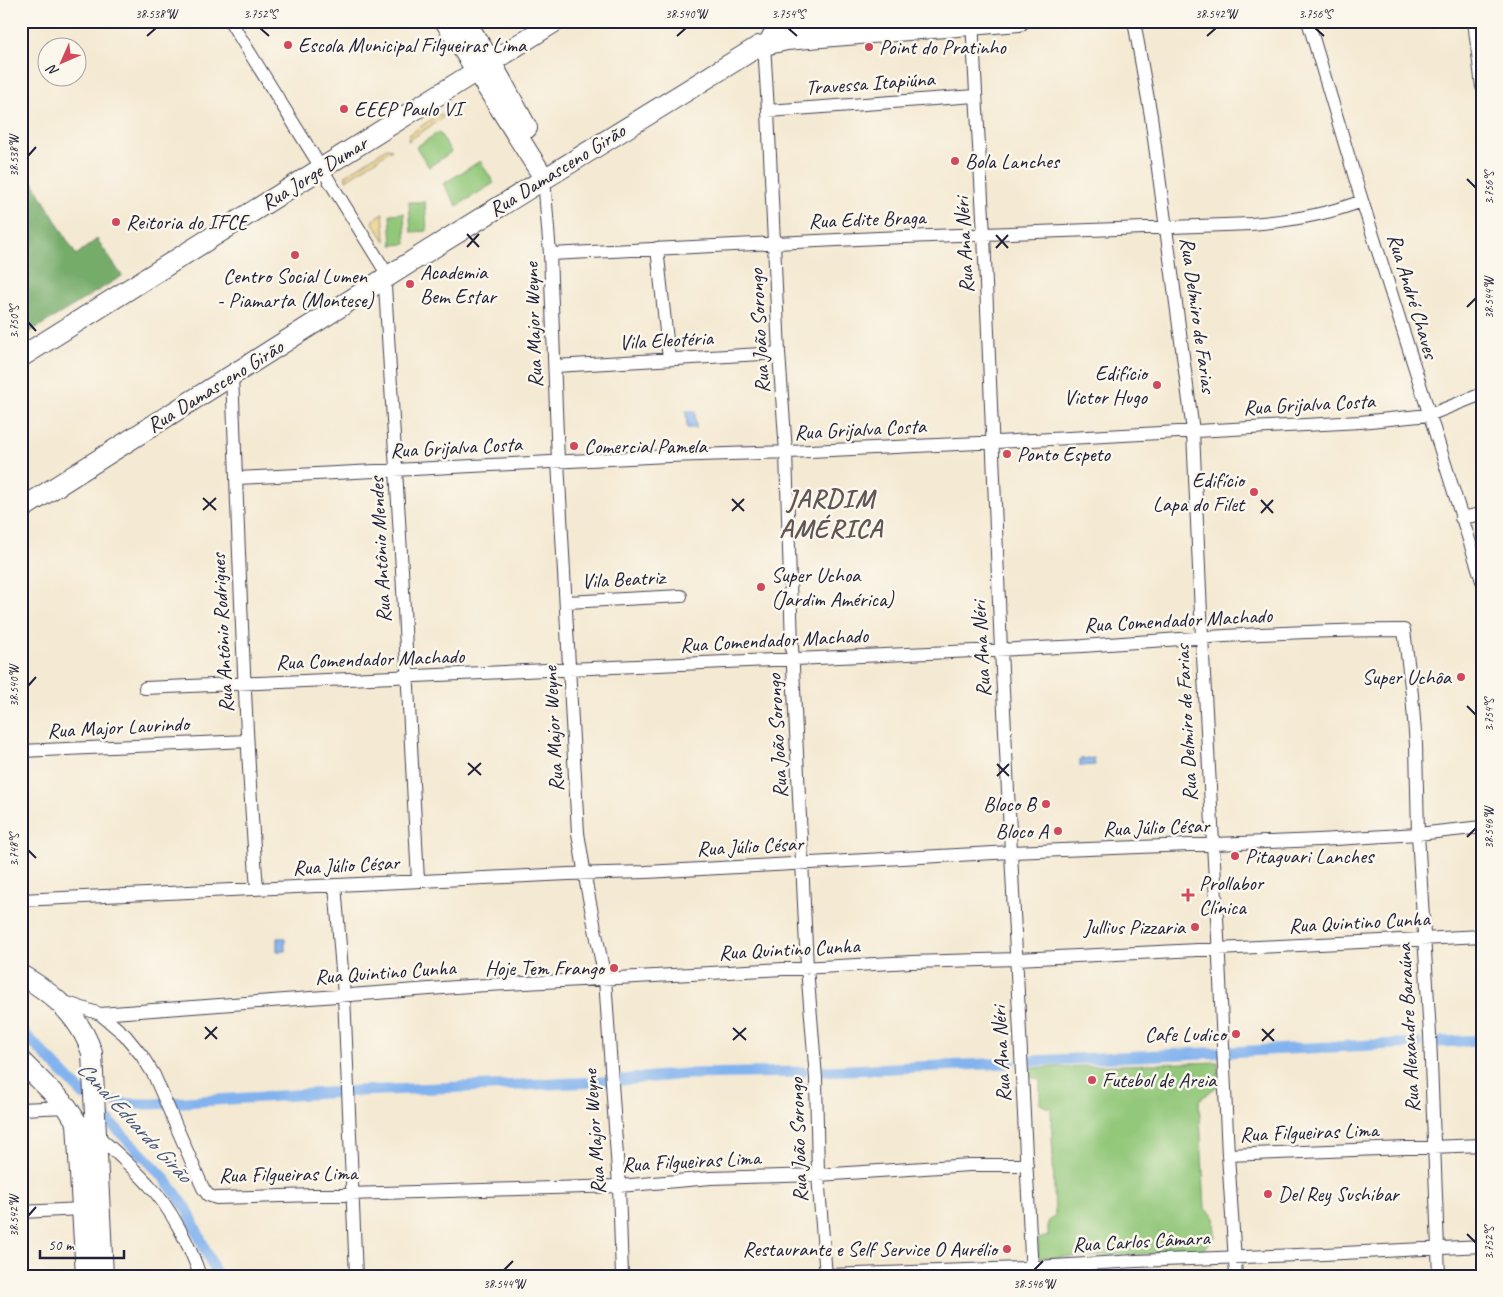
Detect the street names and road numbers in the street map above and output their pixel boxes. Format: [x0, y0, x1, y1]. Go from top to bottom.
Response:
street label: Travessa Itapiúna [805, 65, 937, 100]
street label: Rua Damasceno Girão [484, 117, 631, 222]
street label: Rua Jorge Dumar [256, 129, 374, 216]
street label: Rua Ana Néri [948, 193, 980, 294]
street label: Rua Edite Braga [808, 204, 928, 234]
street label: Rua André Chaves [1382, 230, 1445, 363]
street label: Rua Delmiro de Farias [1174, 236, 1222, 396]
street label: Rua Major Weyne [518, 261, 548, 388]
street label: Rua João Sorongo [743, 267, 775, 394]
street label: Vila Eleotéria [618, 324, 715, 355]
street label: Rua Damasceno Girão [142, 333, 289, 438]
street label: Rua Grijalva Costa [1242, 387, 1377, 420]
street label: Rua Grijalva Costa [793, 412, 928, 445]
street label: Rua Grijalva Costa [389, 430, 524, 463]
street label: Rua Antônio Mendes [363, 475, 397, 623]
street label: Rua Antônio Rodrigues [205, 551, 239, 713]
street label: Vila Beatriz [581, 564, 668, 594]
street label: Rua Ana Néri [965, 597, 997, 698]
street label: Rua Comendador Machado [1083, 602, 1274, 638]
street label: Rua Comendador Machado [679, 622, 870, 658]
street label: Rua Delmiro de Farias [1169, 642, 1203, 802]
street label: Rua Comendador Machado [275, 643, 466, 675]
street label: Rua Major Weyne [537, 665, 569, 792]
street label: Rua João Sorongo [761, 672, 793, 799]
street label: Rua Major Laurindo [47, 710, 192, 744]
street label: Rua Júlio César [1102, 812, 1211, 842]
street label: Rua Júlio César [696, 830, 805, 862]
street label: Rua Júlio César [292, 849, 401, 881]
street label: Rua Quintino Cunha [1288, 905, 1432, 939]
street label: Rua Quintino Cunha [718, 932, 862, 966]
street label: Rua Alexandre Baraúna [1390, 941, 1425, 1113]
street label: Rua Quintino Cunha [314, 954, 458, 990]
street label: Rua Ana Néri [985, 1002, 1017, 1103]
street label: Rua Major Weyne [577, 1067, 611, 1195]
street label: Rua João Sorongo [783, 1076, 813, 1203]
street label: Rua Filgueiras Lima [1239, 1117, 1381, 1147]
street label: Rua Filgueiras Lima [621, 1144, 763, 1178]
street label: Rua Filgueiras Lima [219, 1160, 360, 1188]
street label: Rua Carlos Câmara [1072, 1224, 1212, 1258]

